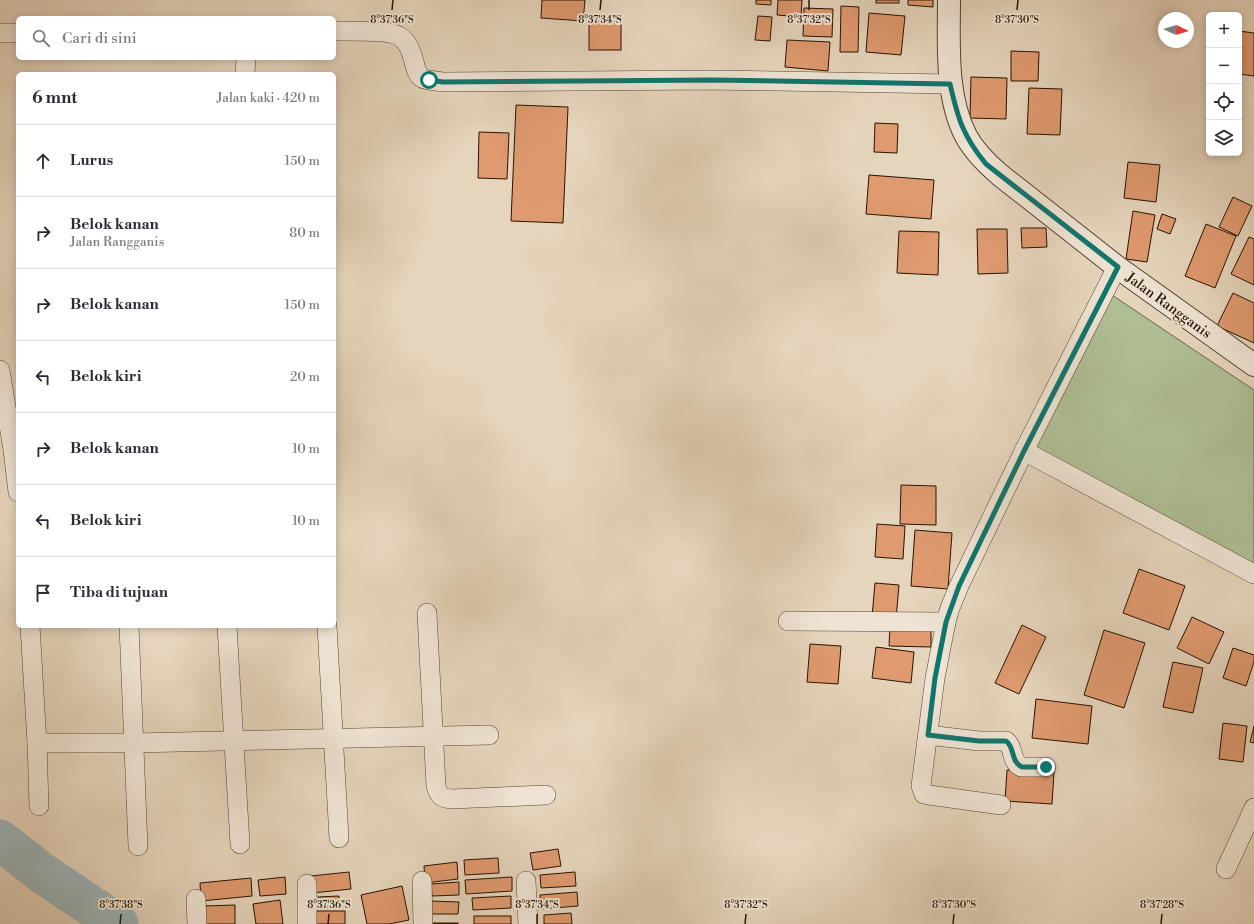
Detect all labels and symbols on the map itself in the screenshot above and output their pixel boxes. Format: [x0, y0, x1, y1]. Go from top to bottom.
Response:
north arrow [1158, 12, 1194, 48]
text: 8°37'36"S [370, 14, 414, 26]
text: 8°37'34"S [578, 14, 622, 26]
text: 8°37'32"S [787, 14, 831, 26]
text: 8°37'30"S [995, 14, 1039, 26]
route start [420, 71, 438, 89]
street label: Jalan Rangganis [1121, 268, 1215, 343]
route end [1037, 758, 1055, 776]
text: 8°37'38"S [99, 899, 143, 911]
text: 8°37'36"S [307, 899, 351, 911]
text: 8°37'34"S [515, 899, 559, 911]
text: 8°37'32"S [724, 899, 768, 911]
text: 8°37'30"S [932, 899, 976, 911]
text: 8°37'28"S [1140, 899, 1184, 911]

